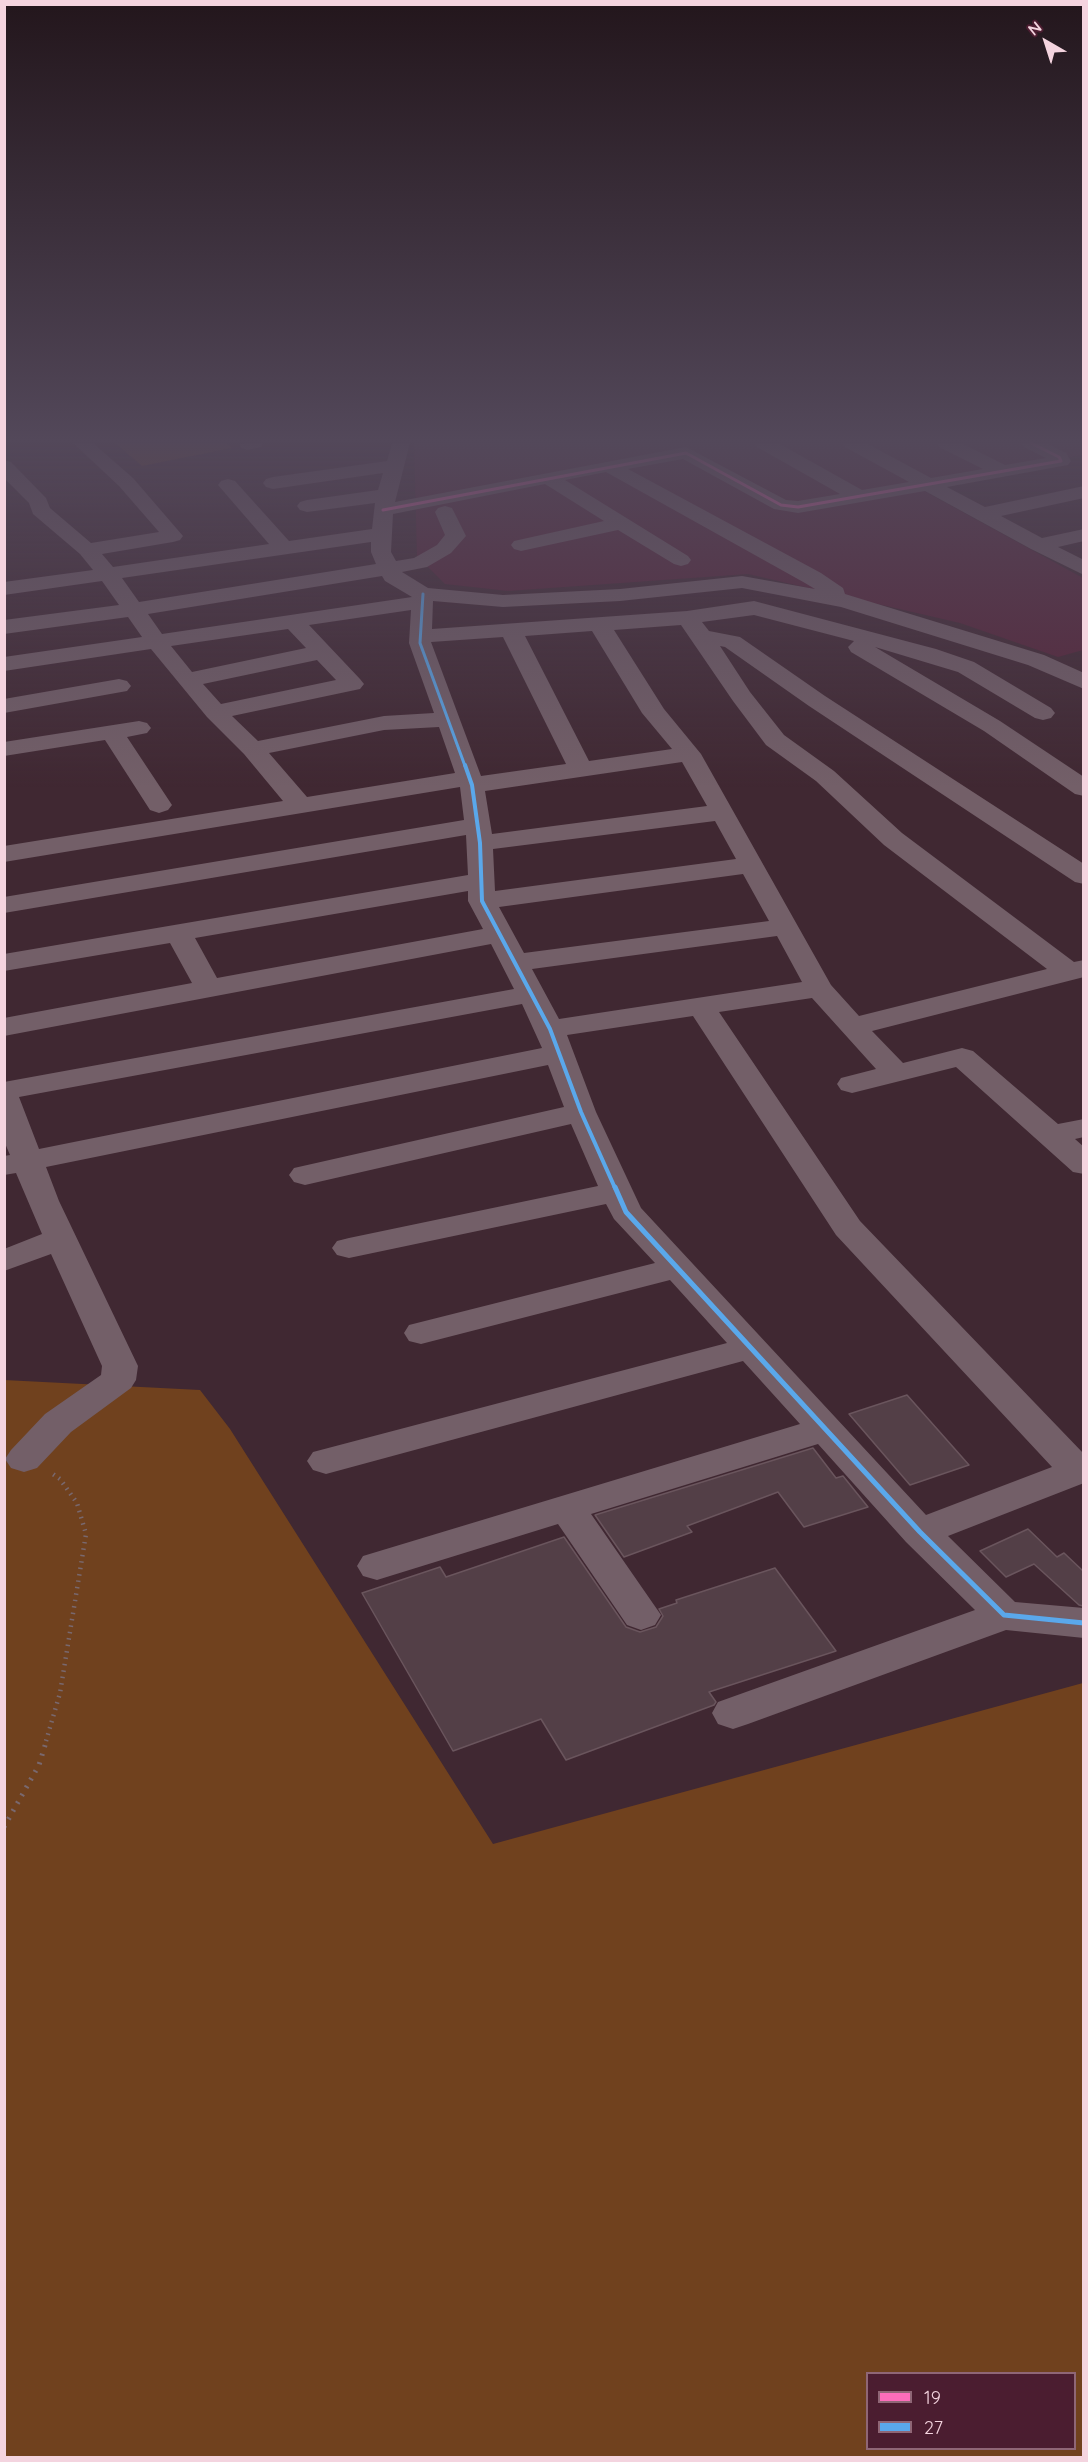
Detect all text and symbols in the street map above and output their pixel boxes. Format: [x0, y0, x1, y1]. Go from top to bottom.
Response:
north arrow [1016, 12, 1076, 72]
text: N [1024, 17, 1046, 39]
legend [866, 2372, 1076, 2450]
text: 19 [924, 2386, 941, 2409]
text: 27 [924, 2416, 943, 2439]

